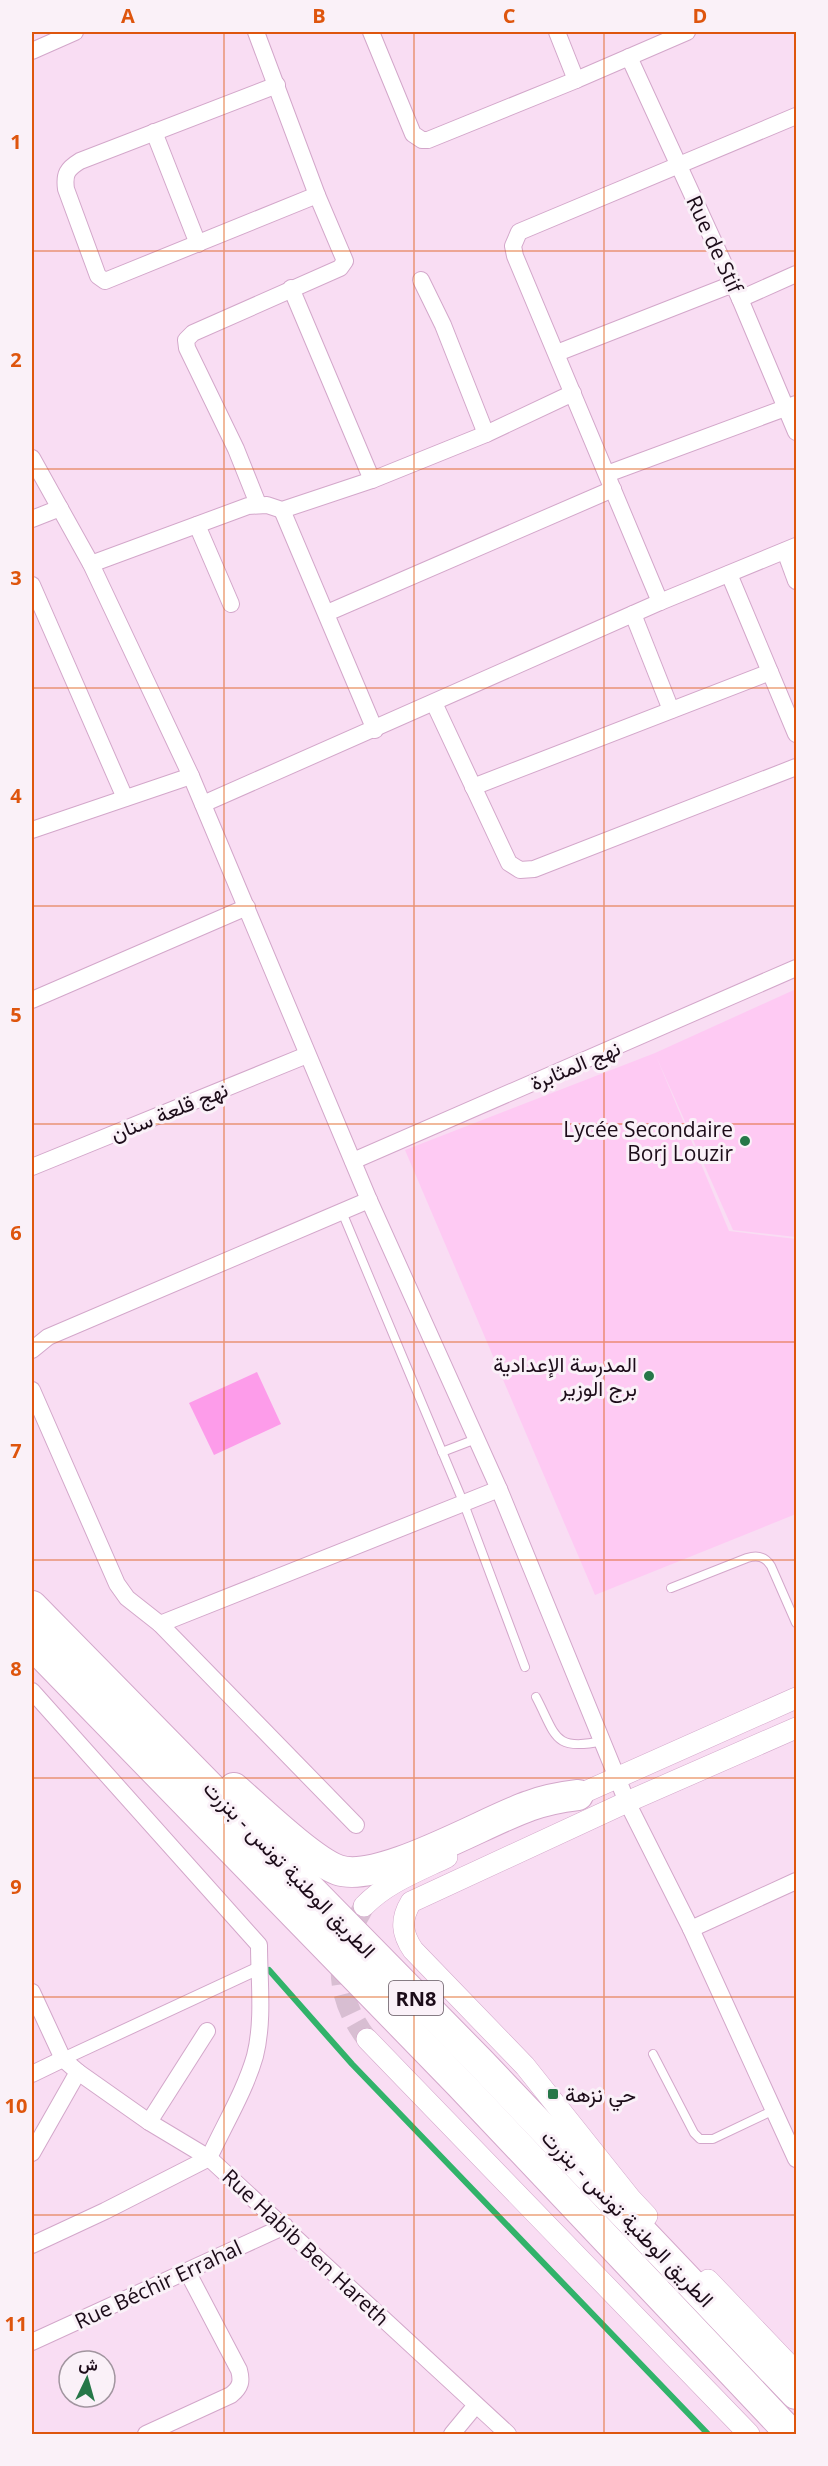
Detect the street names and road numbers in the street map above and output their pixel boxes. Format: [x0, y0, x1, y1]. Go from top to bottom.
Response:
street label: Rue de Stif [680, 191, 751, 299]
street label: نهج المثابرة [526, 1033, 625, 1097]
street label: نهج قلعة سنان [106, 1075, 232, 1148]
street label: الطريق الوطنية تونس - بنزرت [198, 1774, 382, 1964]
road number: RN8 [389, 1981, 443, 2015]
street label: الطريق الوطنية تونس - بنزرت [536, 2123, 720, 2313]
street label: Rue Habib Ben Hareth [217, 2162, 395, 2332]
street label: Rue Béchir Errahal [70, 2233, 246, 2335]

